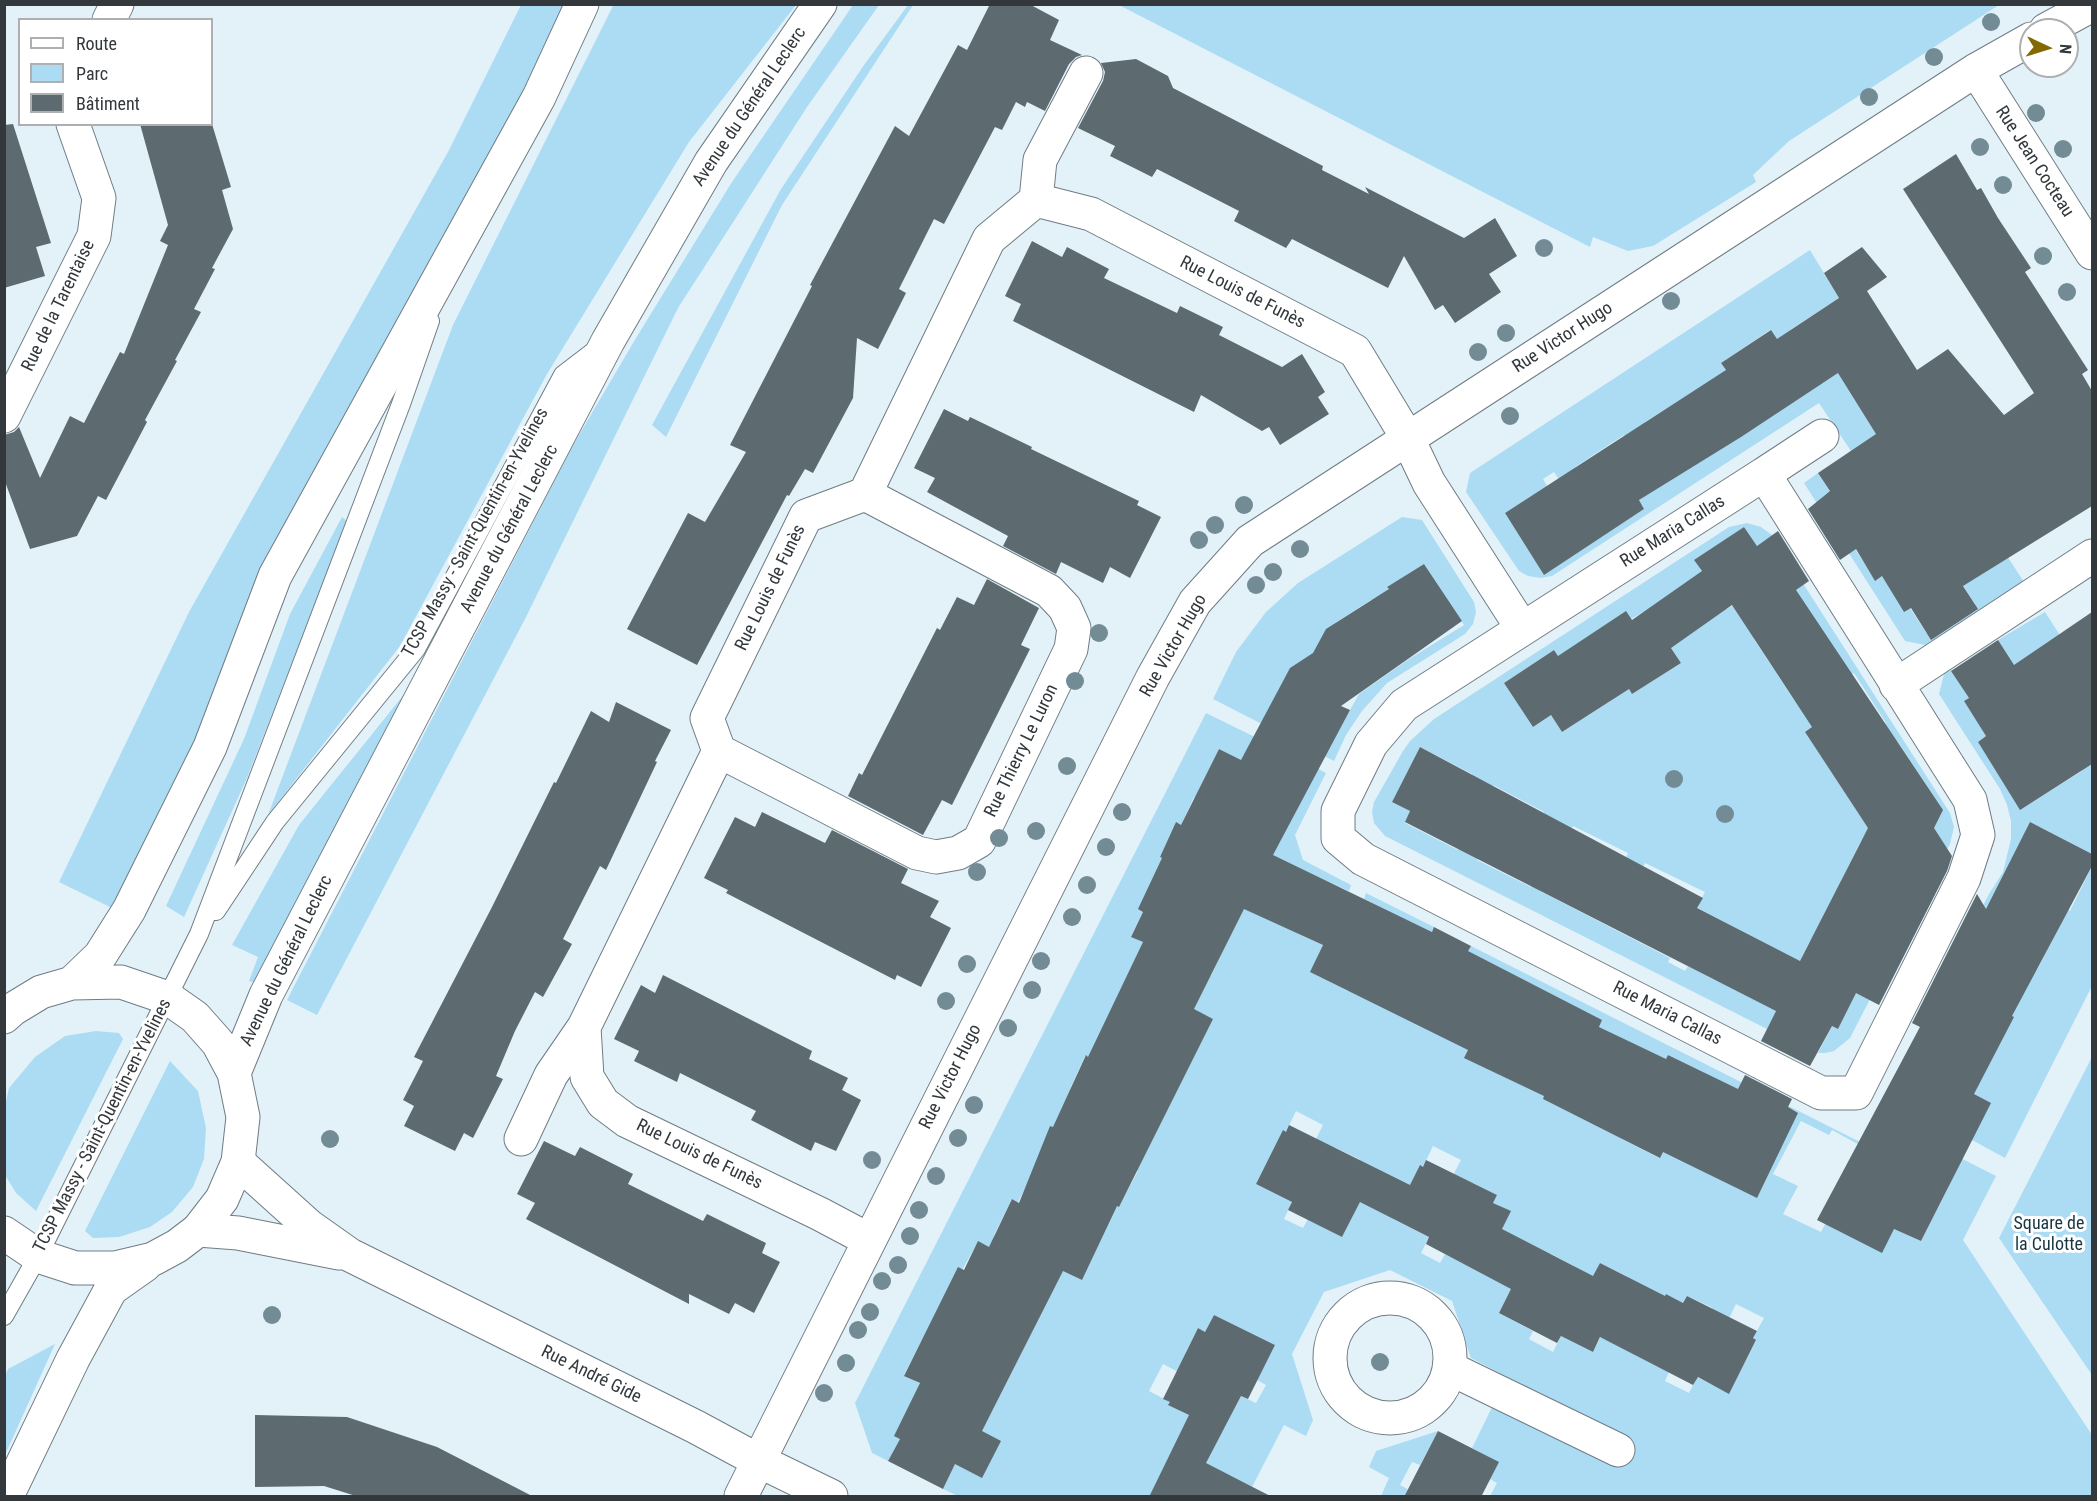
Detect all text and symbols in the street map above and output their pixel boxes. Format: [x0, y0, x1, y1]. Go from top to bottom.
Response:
legend [18, 18, 213, 126]
north arrow [2019, 18, 2079, 78]
street label: Avenue du Général Leclerc [689, 23, 811, 191]
text: Route [76, 33, 117, 54]
text: N [2056, 44, 2075, 55]
text: Parc [76, 63, 108, 84]
text: Bâtiment [76, 93, 140, 114]
street label: Rue Jean Cocteau [1990, 102, 2078, 222]
street label: Rue de la Tarentaise [18, 237, 100, 375]
street label: Rue Louis de Funès [1176, 252, 1308, 334]
street label: Rue Victor Hugo [1509, 298, 1617, 378]
street label: TCSP Massy - Saint-Quentin-en-Yvelines [398, 404, 554, 662]
street label: Avenue du Général Leclerc [456, 441, 564, 617]
street label: Rue Maria Callas [1617, 491, 1729, 573]
street label: Rue Louis de Funès [731, 521, 811, 655]
street label: Rue Victor Hugo [1136, 591, 1212, 701]
street label: Rue Thierry Le Luron [980, 681, 1064, 821]
street label: Avenue du Général Leclerc [236, 872, 338, 1050]
street label: Rue Maria Callas [1609, 977, 1725, 1051]
street label: TCSP Massy - Saint-Quentin-en-Yvelines [29, 995, 177, 1257]
street label: Rue Victor Hugo [915, 1021, 987, 1133]
street label: Rue Louis de Funès [632, 1115, 766, 1195]
park label: Square de la Culotte [2014, 1213, 2084, 1256]
street label: Rue André Gide [537, 1341, 645, 1409]

